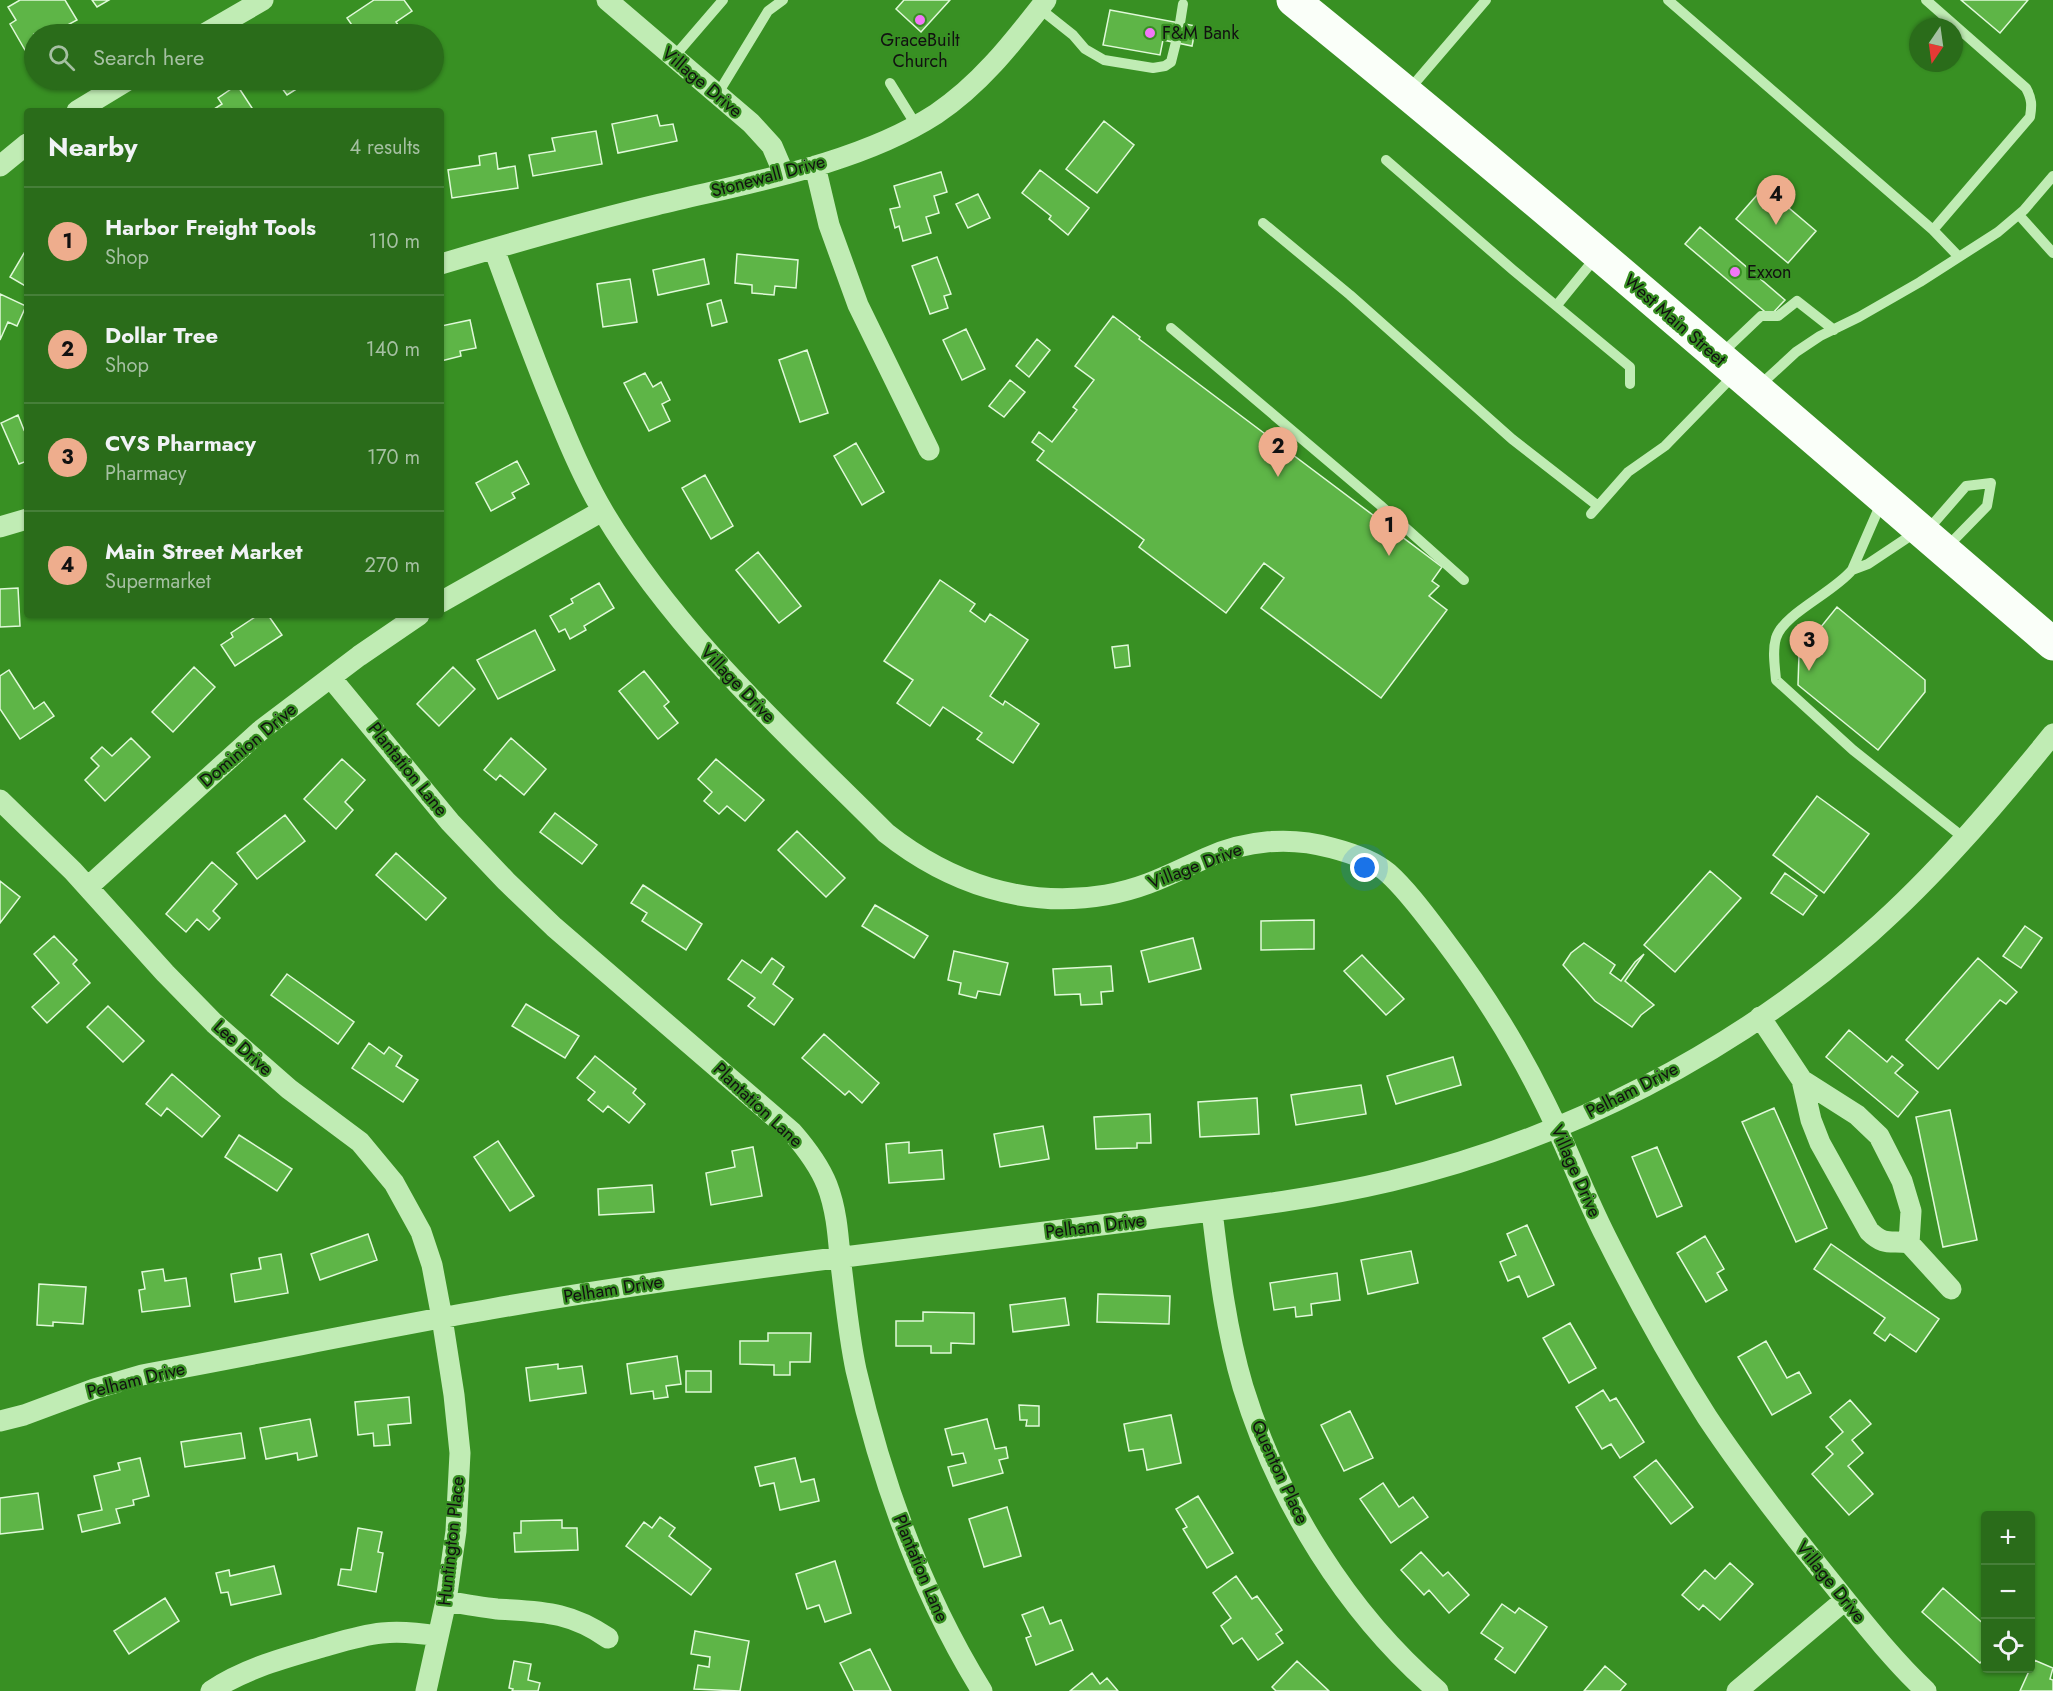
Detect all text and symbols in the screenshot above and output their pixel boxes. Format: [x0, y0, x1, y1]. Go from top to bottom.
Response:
marker: GraceBuilt Church [913, 13, 927, 27]
north arrow [1909, 18, 1963, 72]
place label: F&M Bank [1162, 20, 1239, 46]
search box [24, 24, 444, 90]
marker: F&M Bank [1143, 26, 1157, 40]
place label: GraceBuilt Church [880, 27, 960, 74]
street label: Village Drive [656, 40, 748, 124]
icon: search [45, 41, 78, 74]
text: Search here [93, 41, 204, 73]
text: Nearby [48, 128, 137, 166]
text: 4 results [349, 133, 420, 162]
street label: Stonewall Drive [708, 148, 828, 204]
pin: 4 [1756, 176, 1796, 225]
text: Harbor Freight Tools [105, 211, 316, 243]
text: 1 [62, 227, 73, 256]
text: 110 m [368, 227, 420, 256]
text: Shop [105, 243, 149, 272]
place label: Exxon [1747, 259, 1792, 285]
marker: Exxon [1728, 265, 1742, 279]
street label: West Main Street [1618, 268, 1732, 372]
text: Dollar Tree [105, 319, 218, 351]
text: 2 [61, 335, 74, 364]
text: 140 m [366, 335, 420, 364]
text: Shop [105, 351, 149, 380]
text: CVS Pharmacy [105, 427, 256, 459]
pin: 2 [1258, 428, 1298, 477]
text: 3 [61, 443, 74, 472]
text: 170 m [367, 443, 420, 472]
text: Pharmacy [105, 459, 187, 488]
pin: 1 [1370, 506, 1408, 556]
text: Main Street Market [105, 535, 303, 567]
text: 4 [61, 551, 74, 580]
text: 270 m [365, 551, 420, 580]
text: Supermarket [105, 567, 211, 596]
pin: 3 [1790, 622, 1828, 671]
street label: Village Drive [694, 640, 782, 728]
street label: Dominion Drive [194, 697, 302, 793]
street label: Plantation Lane [362, 716, 454, 822]
street label: Village Drive [1144, 836, 1246, 896]
your location [1350, 853, 1379, 882]
street label: Lee Drive [208, 1014, 278, 1082]
street label: Pelham Drive [1581, 1056, 1683, 1124]
street label: Plantation Lane [707, 1057, 809, 1153]
street label: Village Drive [1544, 1121, 1608, 1221]
street label: Pelham Drive [1044, 1207, 1146, 1245]
street label: Pelham Drive [561, 1268, 665, 1310]
street label: Pelham Drive [84, 1355, 188, 1405]
street label: Quenton Place [1245, 1416, 1315, 1528]
street label: Huntington Place [431, 1475, 471, 1607]
street label: Plantation Lane [887, 1510, 955, 1626]
map controls [1981, 1511, 2035, 1673]
button: + [1981, 1511, 2035, 1565]
street label: Village Drive [1790, 1536, 1872, 1628]
button: − [1981, 1565, 2035, 1619]
button: locate [1981, 1619, 2035, 1673]

